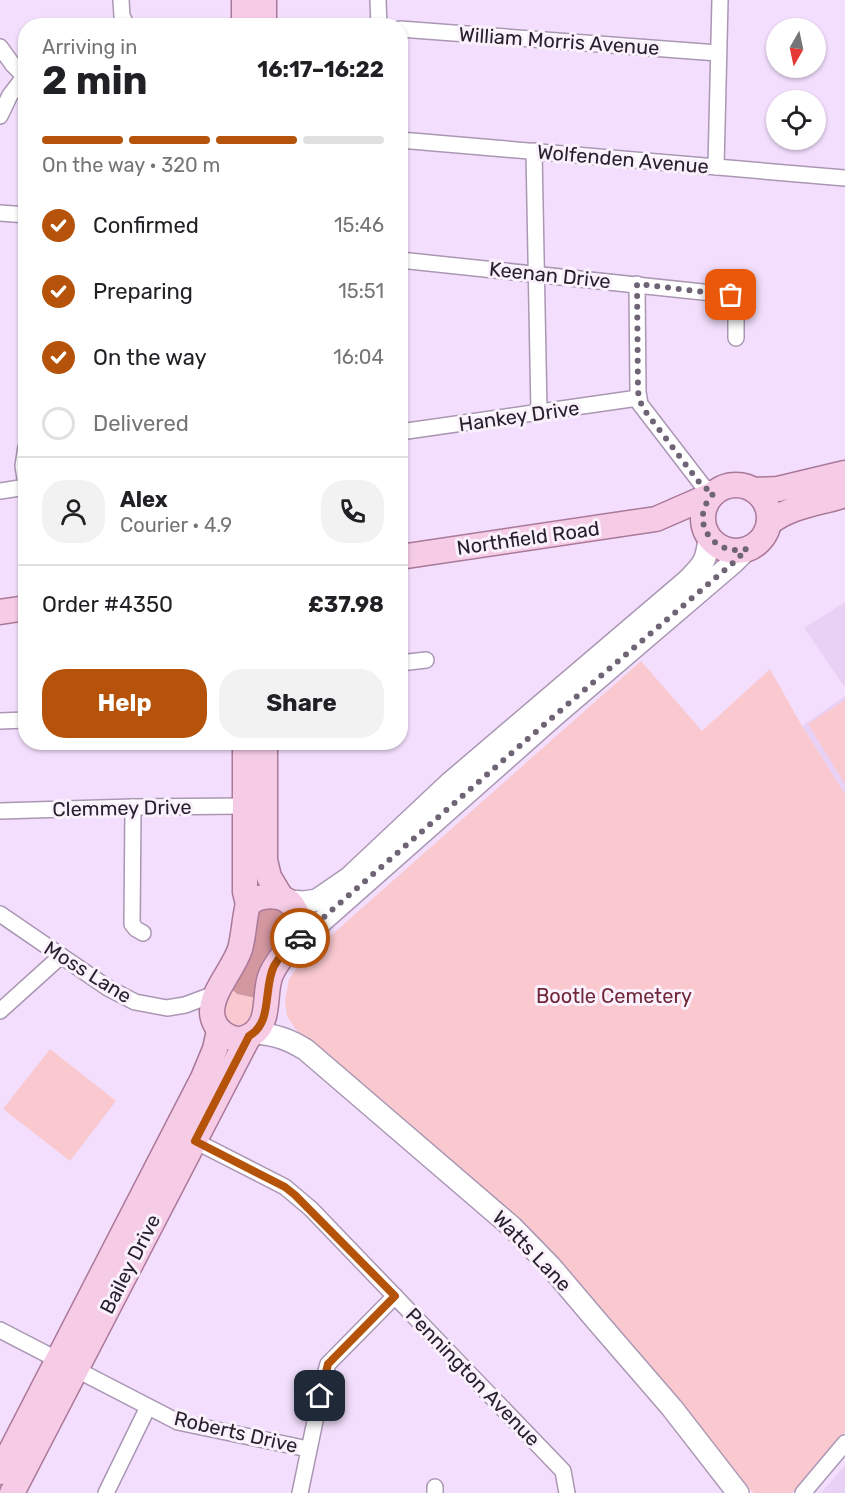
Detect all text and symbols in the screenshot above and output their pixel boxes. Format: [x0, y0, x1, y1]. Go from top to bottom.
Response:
north arrow [766, 18, 826, 78]
map controls [766, 18, 826, 150]
street label: William Morris Avenue [458, 22, 660, 60]
text: Arriving in [42, 35, 137, 59]
text: 16:17–16:22 [257, 56, 384, 83]
text: 2 min [42, 58, 148, 104]
button: locate [766, 90, 826, 150]
street label: Wolfenden Avenue [536, 140, 710, 178]
text: On the way · 320 m [42, 153, 220, 177]
icon: check [42, 209, 75, 242]
text: Confirmed [93, 212, 199, 239]
text: 15:46 [334, 213, 384, 237]
street label: Keenan Drive [488, 257, 612, 293]
pin [705, 269, 756, 320]
icon: check [42, 275, 75, 308]
text: Preparing [93, 278, 193, 305]
icon: bag [714, 278, 747, 311]
text: 15:51 [338, 279, 384, 303]
icon: check [42, 341, 75, 374]
text: On the way [93, 344, 207, 371]
text: 16:04 [333, 345, 384, 369]
street label: Hankey Drive [457, 396, 581, 436]
text: Delivered [93, 410, 189, 437]
button: person [42, 480, 105, 543]
button: phone [321, 480, 384, 543]
text: Alex [120, 486, 168, 513]
text: Courier · 4.9 [120, 513, 232, 537]
street label: Northfield Road [455, 516, 601, 560]
text: Order #4350 [42, 591, 173, 618]
text: £37.98 [308, 591, 384, 618]
button: Help [42, 669, 207, 738]
button: Share [219, 669, 384, 738]
street label: Clemmey Drive [52, 795, 192, 821]
courier [270, 908, 330, 968]
icon: car [284, 922, 317, 955]
street label: Moss Lane [40, 936, 136, 1008]
park label: Bootle Cemetery [536, 984, 692, 1008]
street label: Watts Lane [488, 1206, 576, 1296]
street label: Bailey Drive [95, 1210, 165, 1318]
street label: Pennington Avenue [401, 1303, 545, 1451]
pin [294, 1370, 345, 1421]
icon: home [303, 1379, 336, 1412]
street label: Roberts Drive [172, 1406, 300, 1458]

